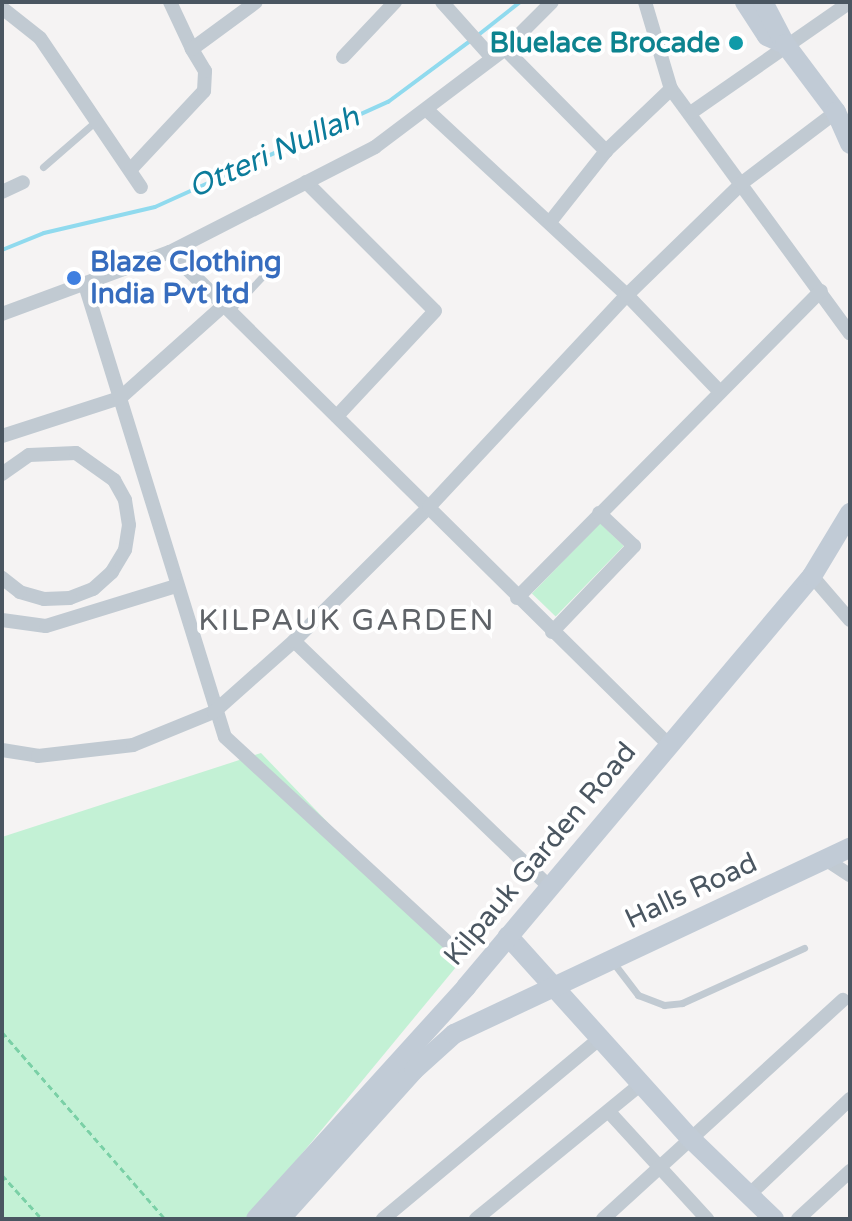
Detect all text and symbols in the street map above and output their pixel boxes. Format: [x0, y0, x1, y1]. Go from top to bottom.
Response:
place label: Bluelace Brocade [490, 26, 720, 60]
marker: Bluelace Brocade [727, 34, 745, 52]
water label: Otteri Nullah [183, 99, 365, 207]
place label: Blaze Clothing India Pvt ltd [90, 245, 282, 311]
marker: Blaze Clothing India Pvt ltd [65, 269, 83, 287]
district label: KILPAUK GARDEN [198, 603, 496, 639]
street label: Kilpauk Garden Road [437, 736, 643, 972]
street label: Halls Road [620, 846, 762, 936]

